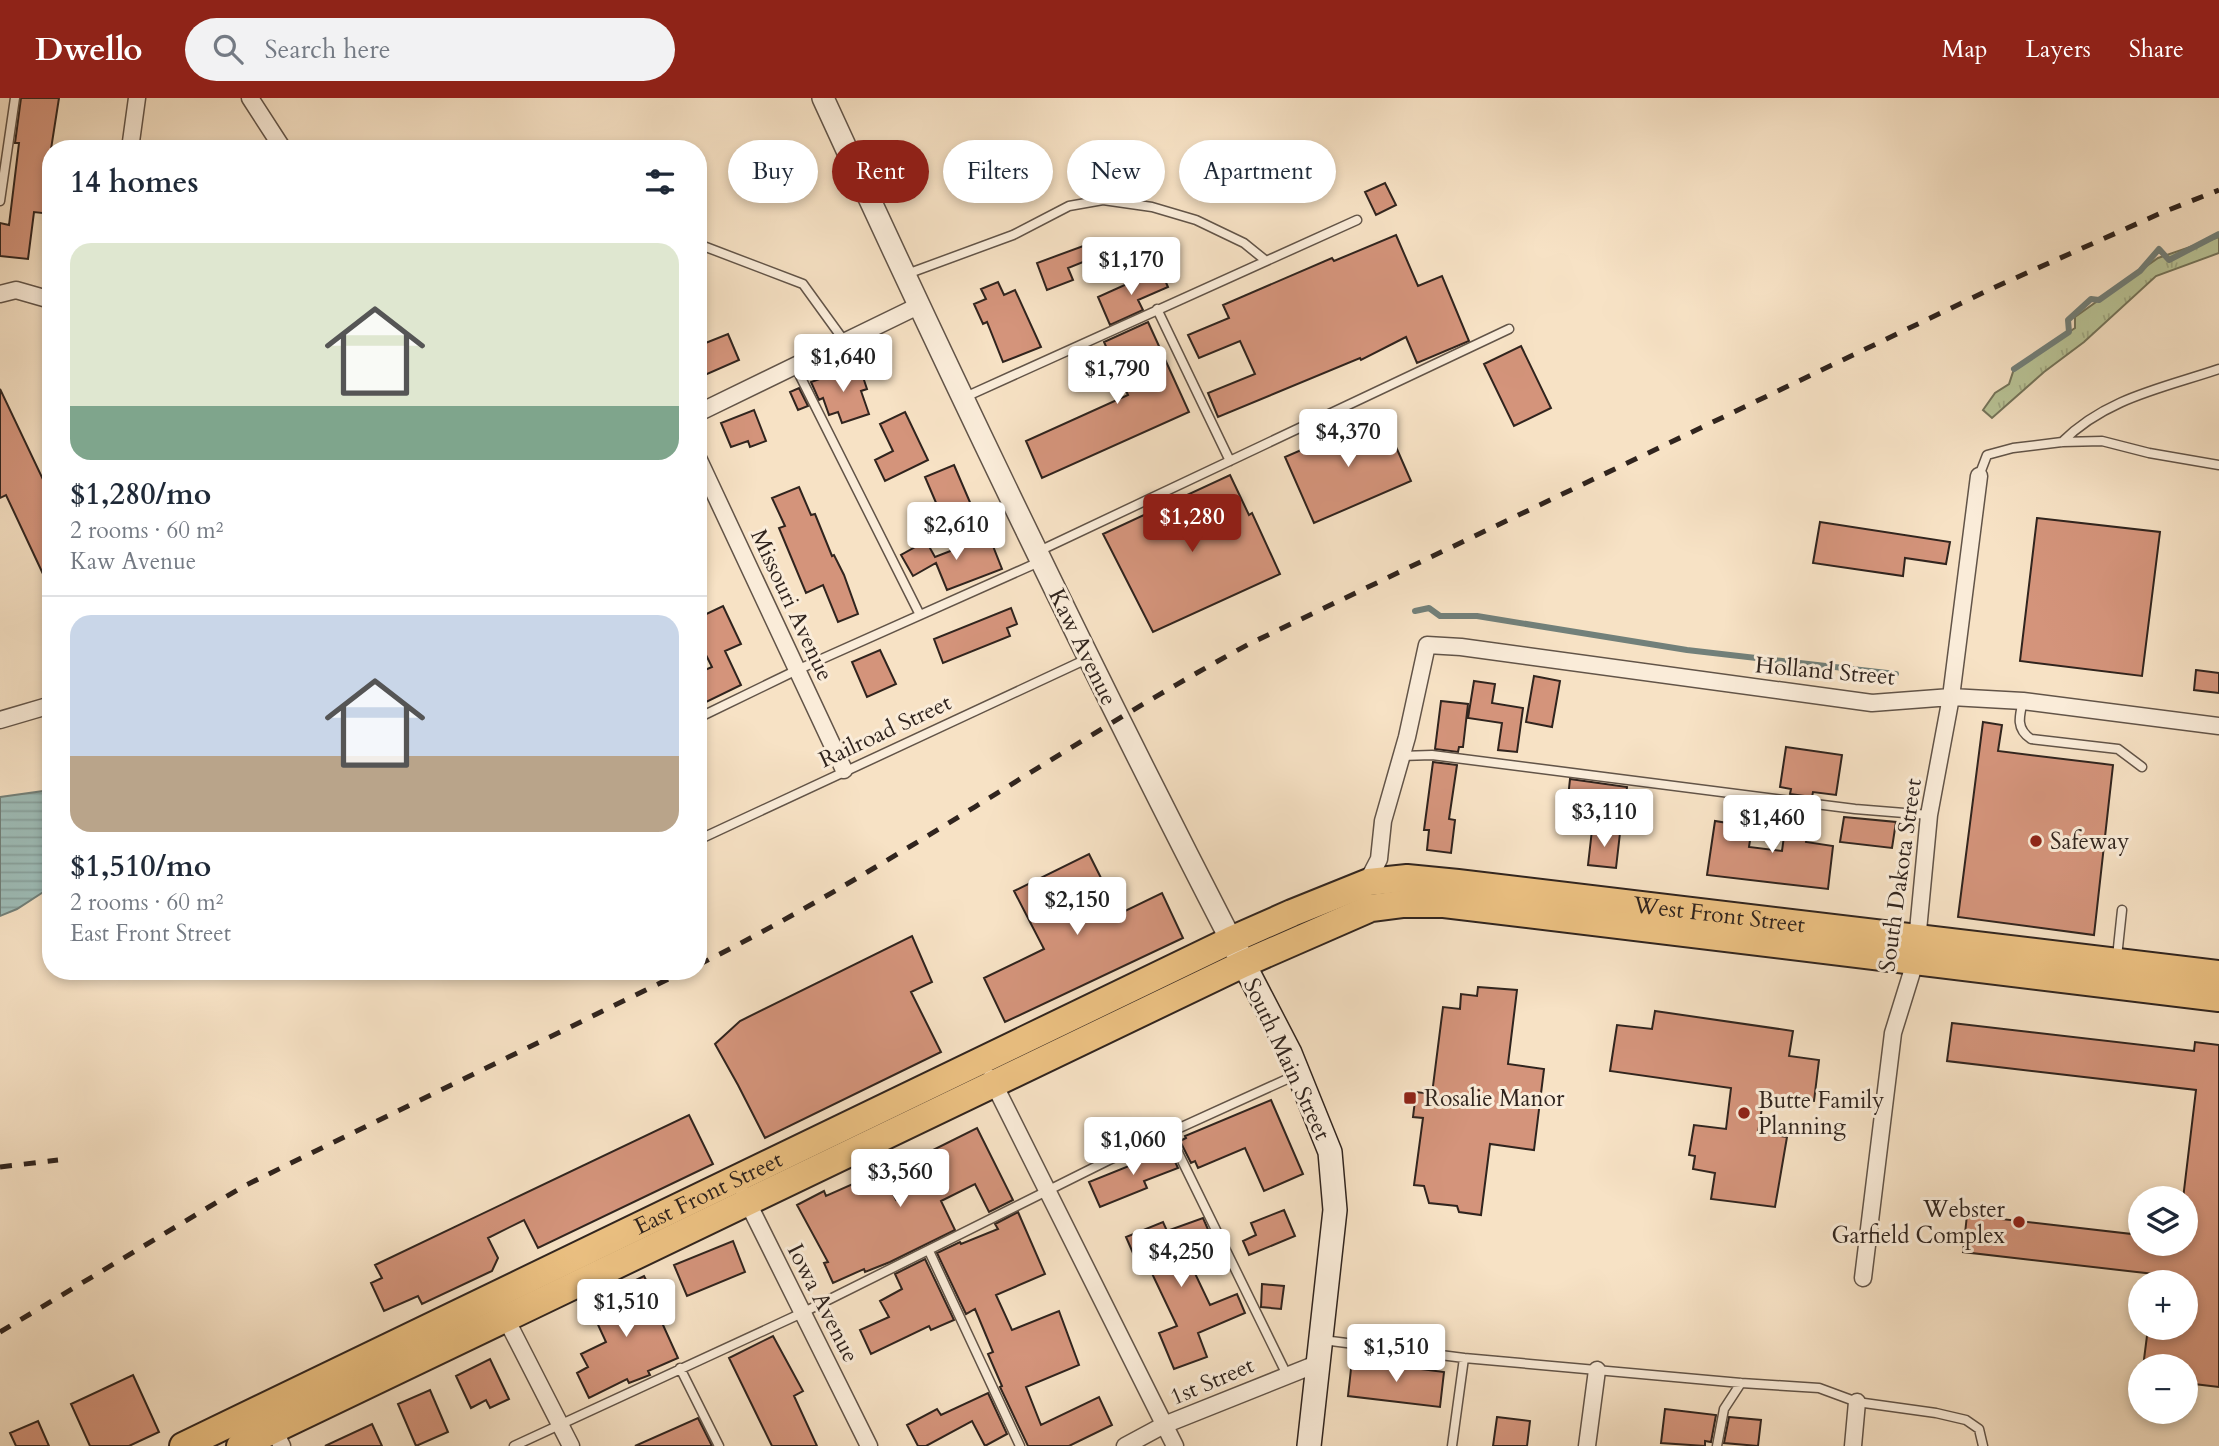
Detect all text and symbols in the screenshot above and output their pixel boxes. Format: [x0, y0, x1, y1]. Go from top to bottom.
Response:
search box [185, 18, 675, 81]
text: Dwello [35, 27, 143, 72]
icon: search [209, 30, 247, 68]
text: Search here [265, 32, 391, 67]
text: Map [1942, 33, 1988, 66]
text: Layers [2026, 33, 2091, 66]
text: Share [2129, 33, 2184, 66]
chip: Buy [728, 140, 818, 203]
chip: Rent [832, 140, 929, 203]
chip: Filters [943, 140, 1053, 203]
chip: New [1067, 140, 1165, 203]
chip: Apartment [1179, 140, 1336, 203]
text: 14 homes [70, 162, 199, 203]
icon: filters [641, 163, 679, 201]
pin: $1,170 [1074, 238, 1188, 297]
text: $1,170 [1098, 244, 1164, 275]
icon: home [312, 288, 438, 414]
pin: $1,640 [786, 334, 900, 394]
text: $1,640 [810, 341, 876, 372]
pin: $1,790 [1060, 346, 1174, 406]
text: $1,790 [1084, 353, 1150, 384]
pin: $4,370 [1291, 410, 1405, 469]
text: $4,370 [1315, 416, 1381, 447]
text: $1,280/mo [70, 474, 211, 515]
pin: $1,280 [1135, 494, 1249, 554]
text: $1,280 [1159, 501, 1225, 532]
pin: $2,610 [899, 503, 1013, 562]
text: $2,610 [923, 509, 989, 540]
text: 2 rooms · 60 m² [70, 515, 223, 546]
street label: Missouri Avenue [743, 524, 841, 686]
text: Kaw Avenue [70, 546, 196, 577]
street label: Kaw Avenue [1041, 583, 1125, 711]
street label: Holland Street [1754, 649, 1896, 693]
icon: home [312, 660, 438, 786]
street label: Railroad Street [814, 687, 956, 775]
street label: South Dakota Street [1871, 776, 1929, 974]
pin: $3,110 [1547, 790, 1661, 849]
text: $3,110 [1571, 796, 1637, 827]
pin: $1,460 [1715, 796, 1829, 855]
text: $1,460 [1739, 802, 1805, 833]
place label: Safeway [2050, 826, 2129, 857]
marker: Safeway [2028, 833, 2044, 849]
text: $1,510/mo [70, 846, 211, 887]
pin: $2,150 [1020, 878, 1134, 937]
text: $2,150 [1044, 884, 1110, 915]
text: 2 rooms · 60 m² [70, 887, 223, 918]
street label: West Front Street [1631, 888, 1807, 940]
text: East Front Street [70, 918, 231, 949]
street label: South Main Street [1236, 973, 1338, 1145]
place label: Rosalie Manor [1424, 1083, 1565, 1114]
place label: Butte Family Planning [1758, 1085, 1884, 1142]
marker: Rosalie Manor [1402, 1090, 1418, 1106]
marker: Butte Family Planning [1736, 1105, 1752, 1121]
pin: $1,060 [1076, 1118, 1190, 1177]
text: $1,060 [1100, 1124, 1166, 1155]
street label: East Front Street [629, 1144, 787, 1242]
pin: $3,560 [843, 1150, 957, 1209]
text: $3,560 [867, 1156, 933, 1187]
map controls [2128, 1186, 2198, 1424]
button: layers [2128, 1186, 2198, 1256]
place label: Webster Garfield Complex [1831, 1194, 2006, 1251]
marker: Webster Garfield Complex [2011, 1214, 2027, 1230]
pin: $4,250 [1124, 1230, 1238, 1289]
text: $4,250 [1148, 1236, 1214, 1267]
street label: Iowa Avenue [780, 1238, 866, 1368]
button: + [2128, 1270, 2198, 1340]
pin: $1,510 [569, 1280, 683, 1339]
text: $1,510 [593, 1286, 659, 1317]
pin: $1,510 [1339, 1324, 1453, 1384]
text: $1,510 [1363, 1331, 1429, 1362]
street label: 1st Street [1165, 1349, 1259, 1413]
button: − [2128, 1354, 2198, 1424]

